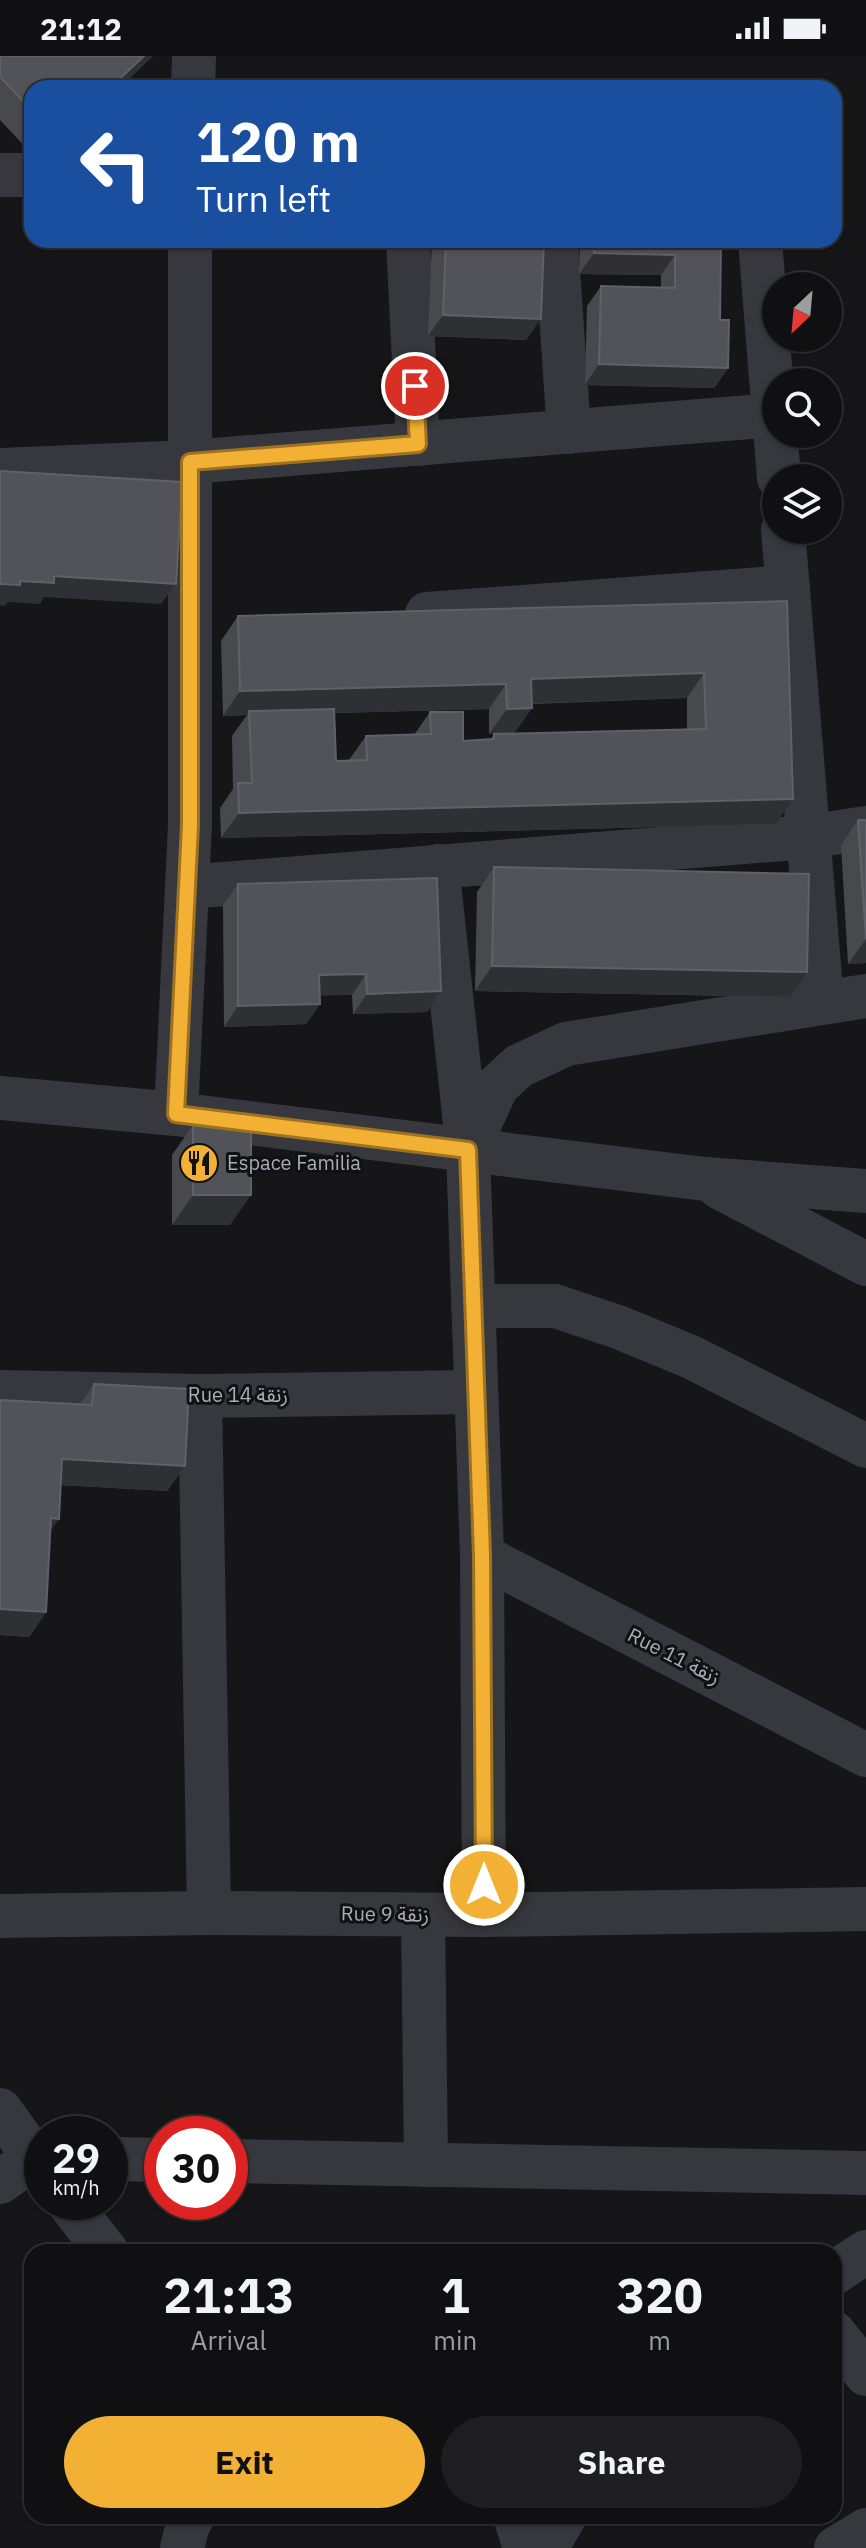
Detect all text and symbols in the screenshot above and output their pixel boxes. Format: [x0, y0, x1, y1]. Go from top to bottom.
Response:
text: 21:12 [40, 9, 122, 48]
text: 120 m [196, 105, 360, 177]
icon: left [64, 112, 168, 216]
text: Turn left [196, 175, 331, 222]
north arrow [762, 272, 842, 352]
map controls [762, 272, 842, 544]
pin [381, 352, 449, 420]
icon: arrive [393, 364, 437, 408]
button: search [762, 368, 842, 448]
button: layers [762, 464, 842, 544]
restaurant icon: Espace Familia [178, 1142, 220, 1184]
place label: Espace Familia [227, 1149, 361, 1176]
street label: Rue 14 زنقة [188, 1381, 288, 1408]
street label: Rue 11 زنقة [623, 1621, 725, 1690]
position arrow [442, 1843, 526, 1927]
street label: Rue 9 زنقة [341, 1899, 429, 1928]
speed limit sign: 30 [144, 2116, 248, 2220]
text: 29 [52, 2132, 100, 2184]
text: km/h [52, 2174, 100, 2201]
text: 21:13 [163, 2264, 294, 2326]
text: 1 [441, 2264, 470, 2326]
text: 320 [616, 2264, 703, 2326]
text: Arrival [191, 2323, 267, 2357]
text: min [433, 2323, 477, 2357]
text: m [648, 2323, 671, 2357]
button: Exit [64, 2416, 425, 2508]
button: Share [441, 2416, 802, 2508]

